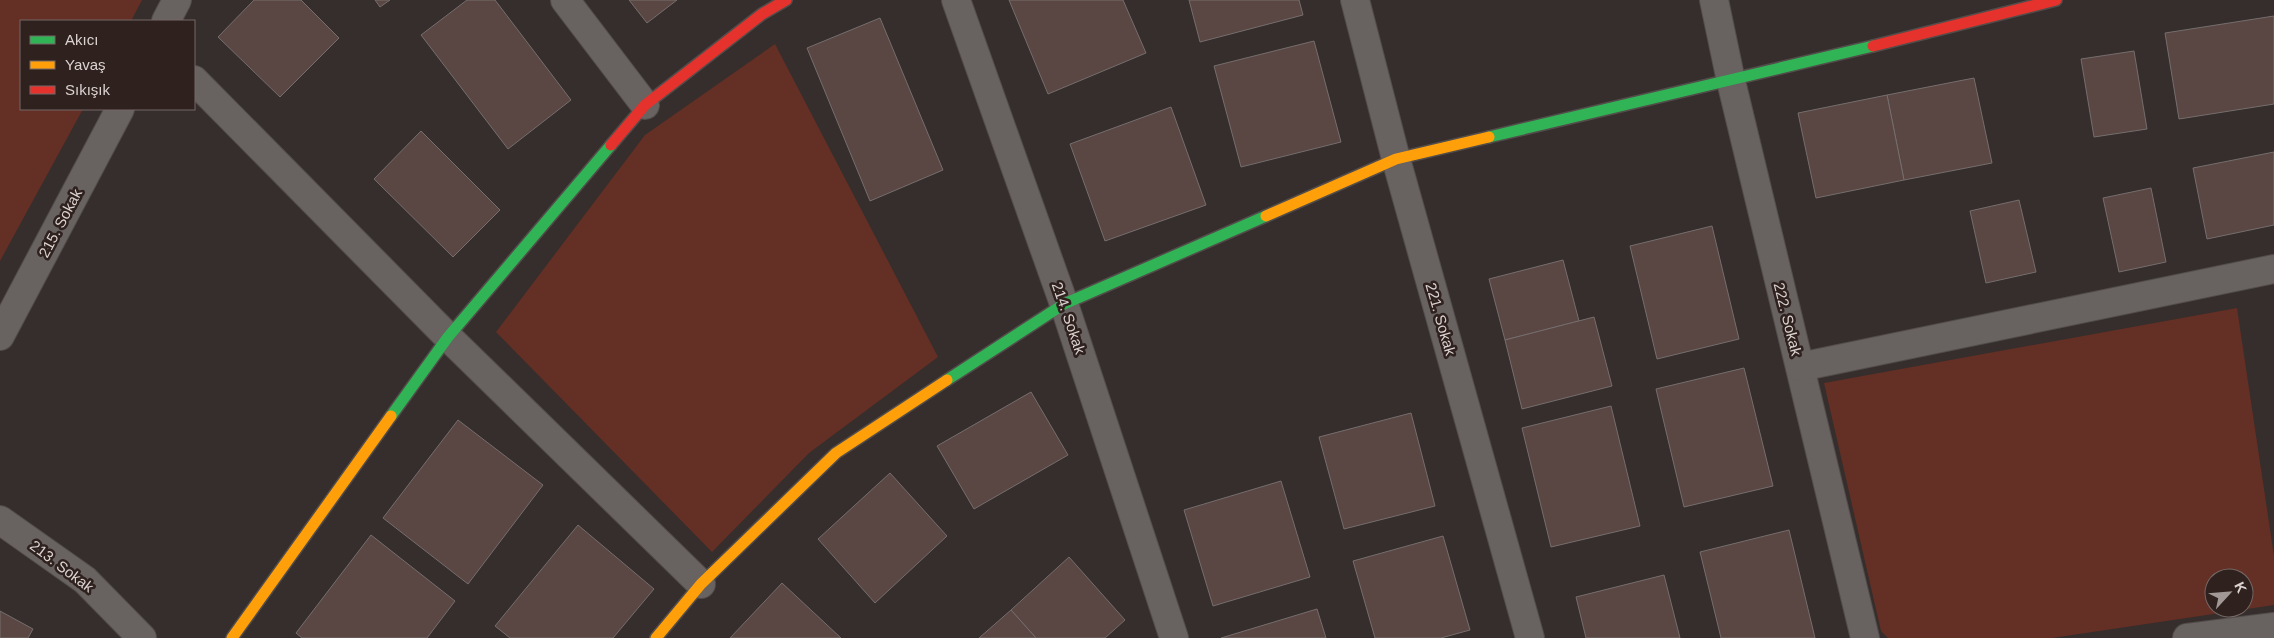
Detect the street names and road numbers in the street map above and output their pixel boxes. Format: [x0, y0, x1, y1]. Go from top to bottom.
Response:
street label: 215. Sokak [35, 185, 85, 260]
street label: 214. Sokak [1049, 280, 1089, 357]
street label: 221. Sokak [1422, 281, 1460, 358]
street label: 222. Sokak [1771, 281, 1805, 358]
street label: 213. Sokak [27, 537, 97, 596]

